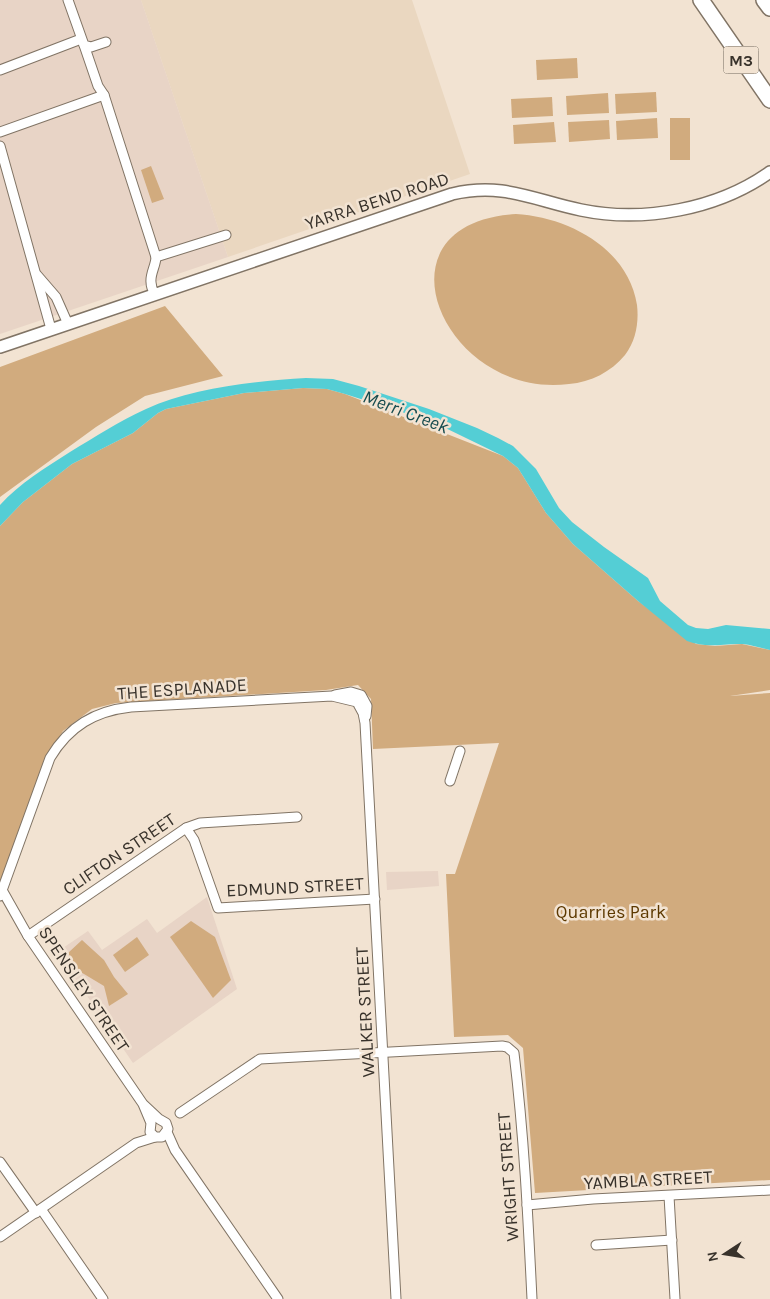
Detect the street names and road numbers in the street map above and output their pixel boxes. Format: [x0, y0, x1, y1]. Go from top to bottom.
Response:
road number: M3 [724, 46, 758, 74]
street label: YARRA BEND ROAD [302, 167, 452, 235]
street label: THE ESPLANADE [116, 673, 248, 705]
street label: CLIFTON STREET [58, 808, 180, 900]
street label: EDMUND STREET [226, 872, 364, 902]
street label: SPENSLEY STREET [34, 922, 134, 1056]
street label: WALKER STREET [351, 946, 379, 1078]
street label: WRIGHT STREET [493, 1112, 523, 1242]
street label: YAMBLA STREET [583, 1166, 713, 1194]

